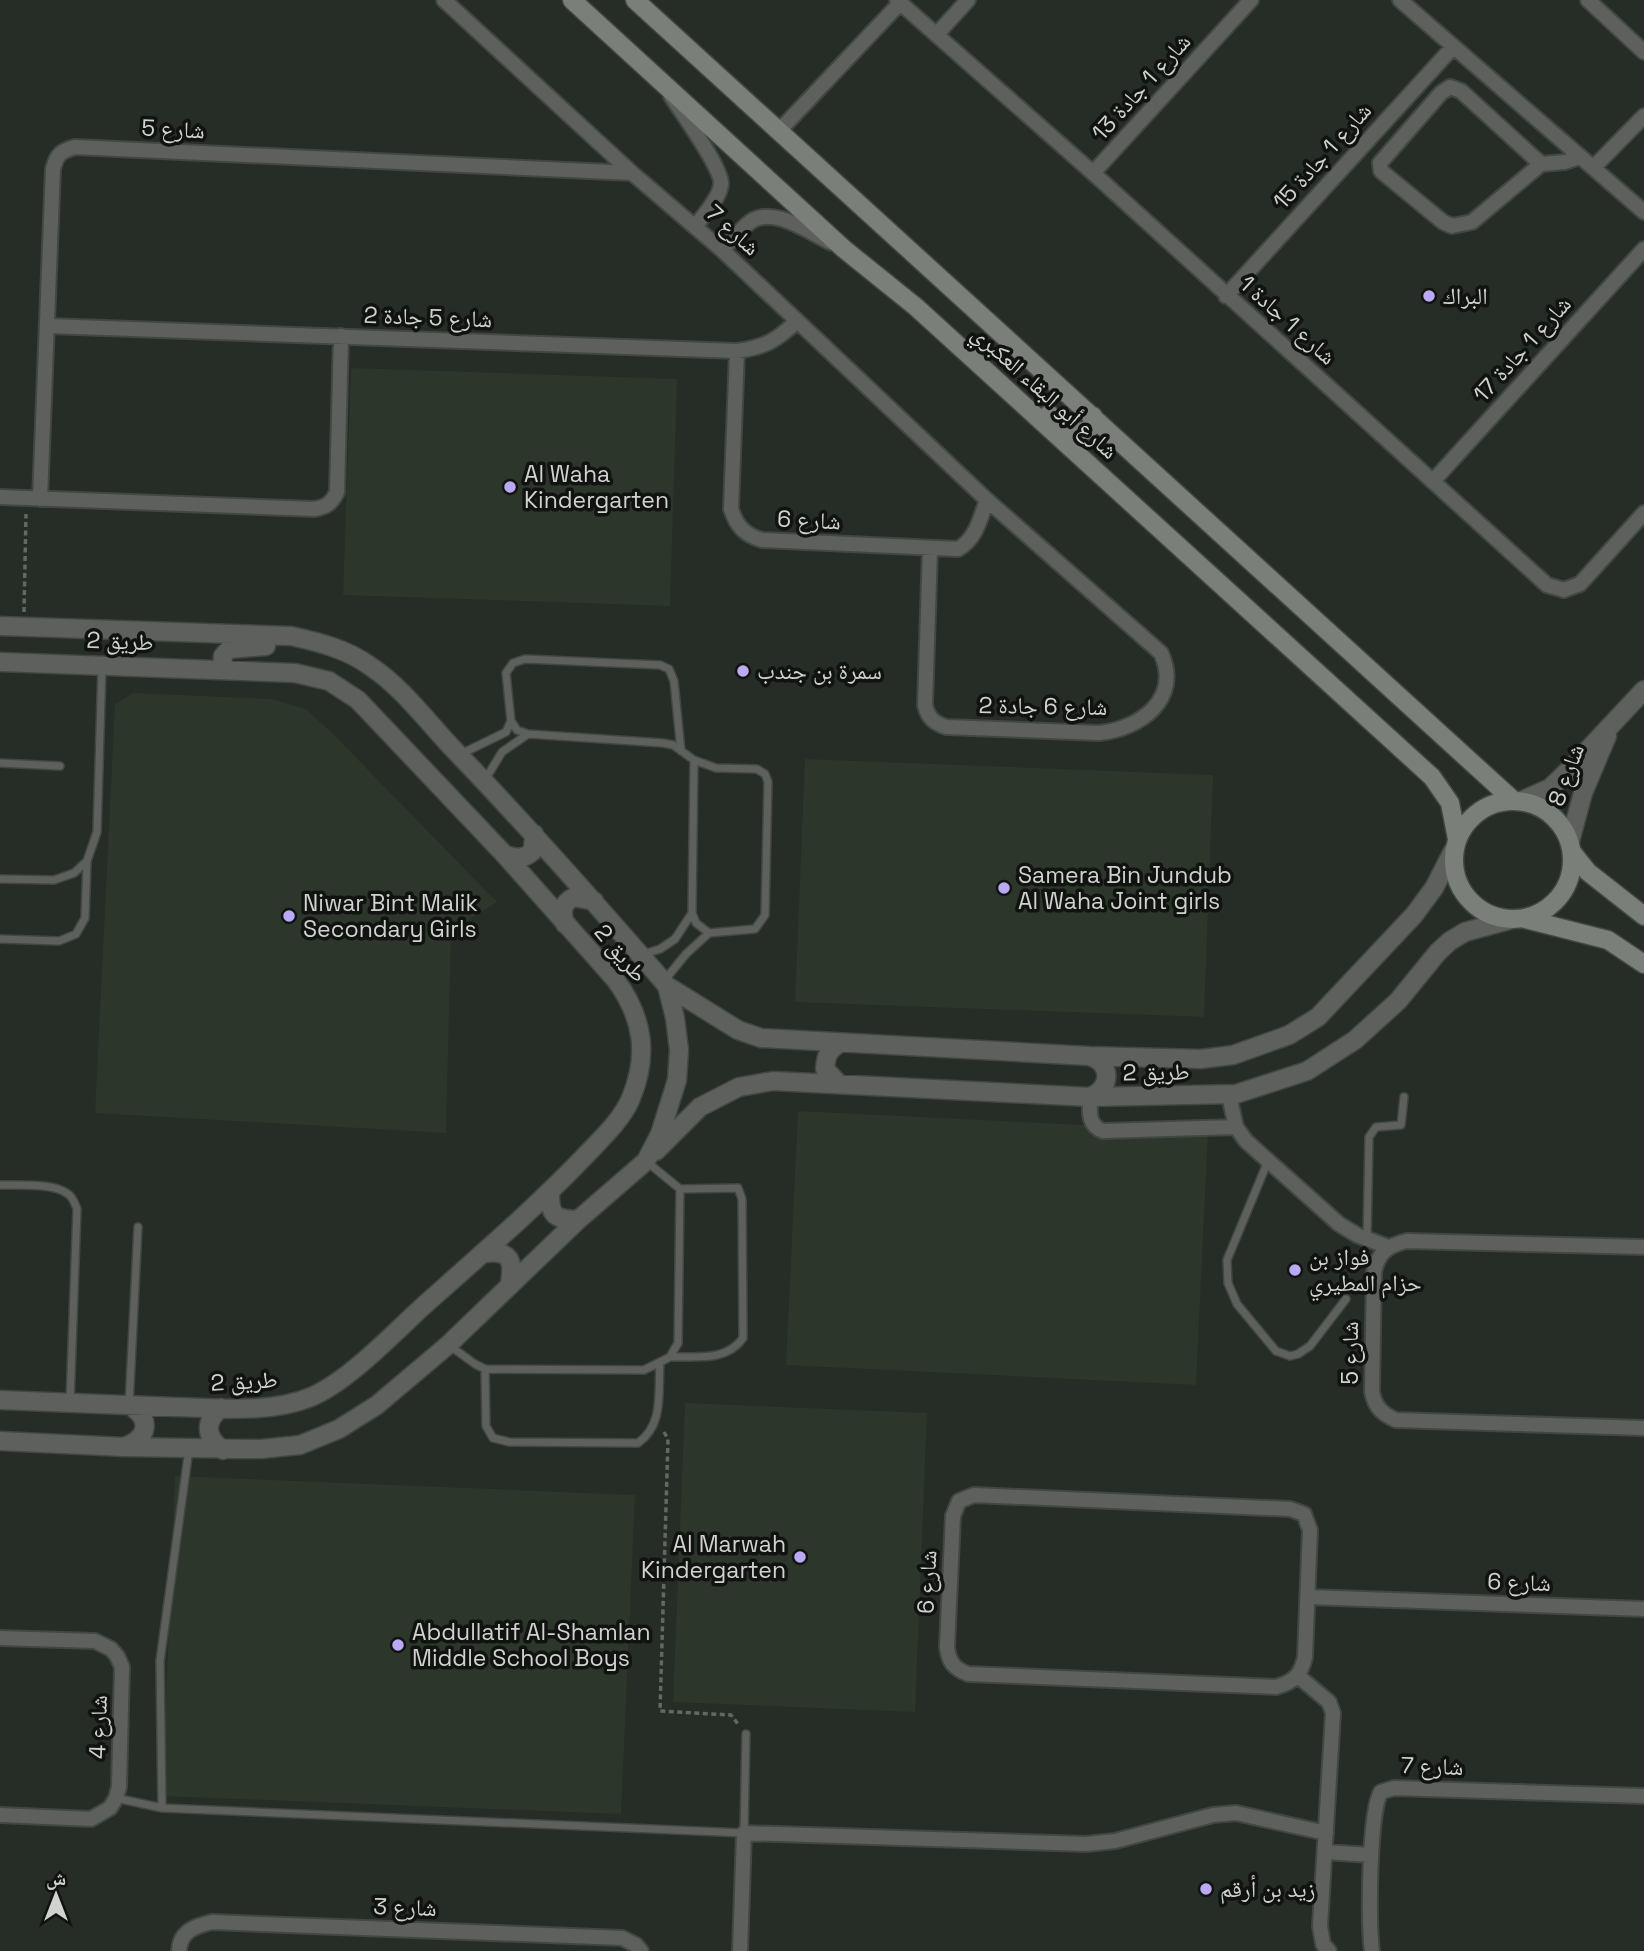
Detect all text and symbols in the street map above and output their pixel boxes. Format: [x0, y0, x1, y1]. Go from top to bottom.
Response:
street label: شارع 1 جادة 13 [1085, 27, 1197, 147]
street label: شارع 1 جادة 15 [1266, 96, 1378, 216]
street label: شارع 5 [141, 112, 205, 146]
street label: شارع 7 [700, 198, 766, 262]
street label: شارع 1 جادة 1 [1233, 269, 1343, 371]
place label: البراك [1443, 281, 1488, 311]
marker: البراك [1421, 288, 1437, 304]
street label: شارع 1 جادة 17 [1466, 290, 1578, 408]
street label: شارع 5 جادة 2 [363, 300, 493, 334]
street label: شارع أبو البقاء العكبري [963, 318, 1124, 468]
place label: Al Waha Kindergarten [524, 459, 669, 515]
marker: Al Waha Kindergarten [502, 479, 518, 495]
street label: شارع 6 [776, 503, 842, 537]
street label: طريق 2 [86, 625, 154, 657]
place label: سمرة بن جندب [757, 656, 882, 686]
marker: سمرة بن جندب [735, 663, 751, 679]
street label: شارع 6 جادة 2 [978, 690, 1108, 722]
street label: شارع 8 [1541, 740, 1591, 810]
place label: Samera Bin Jundub Al Waha Joint girls [1018, 860, 1232, 916]
marker: Samera Bin Jundub Al Waha Joint girls [996, 880, 1012, 896]
place label: Niwar Bint Malik Secondary Girls [303, 888, 478, 944]
marker: Niwar Bint Malik Secondary Girls [281, 908, 297, 924]
street label: طريق 2 [588, 918, 654, 988]
street label: طريق 2 [1122, 1056, 1190, 1088]
place label: فواز بن حزام المطيري [1309, 1242, 1422, 1302]
marker: فواز بن حزام المطيري [1287, 1262, 1303, 1278]
street label: شارع 5 [1335, 1321, 1365, 1385]
street label: طريق 2 [210, 1364, 278, 1398]
place label: Al Marwah Kindergarten [641, 1529, 786, 1585]
marker: Al Marwah Kindergarten [792, 1549, 808, 1565]
street label: شارع 6 [910, 1549, 944, 1615]
street label: شارع 6 [1487, 1566, 1551, 1598]
place label: Abdullatif Al-Shamlan Middle School Boys [412, 1617, 651, 1673]
marker: Abdullatif Al-Shamlan Middle School Boys [390, 1637, 406, 1653]
street label: شارع 4 [82, 1694, 114, 1760]
street label: شارع 7 [1400, 1750, 1464, 1782]
north arrow [21, 1860, 91, 1930]
text: ش [46, 1866, 66, 1891]
place label: زيد بن أرقم [1220, 1874, 1315, 1905]
marker: زيد بن أرقم [1198, 1881, 1214, 1897]
street label: شارع 3 [373, 1891, 437, 1923]

